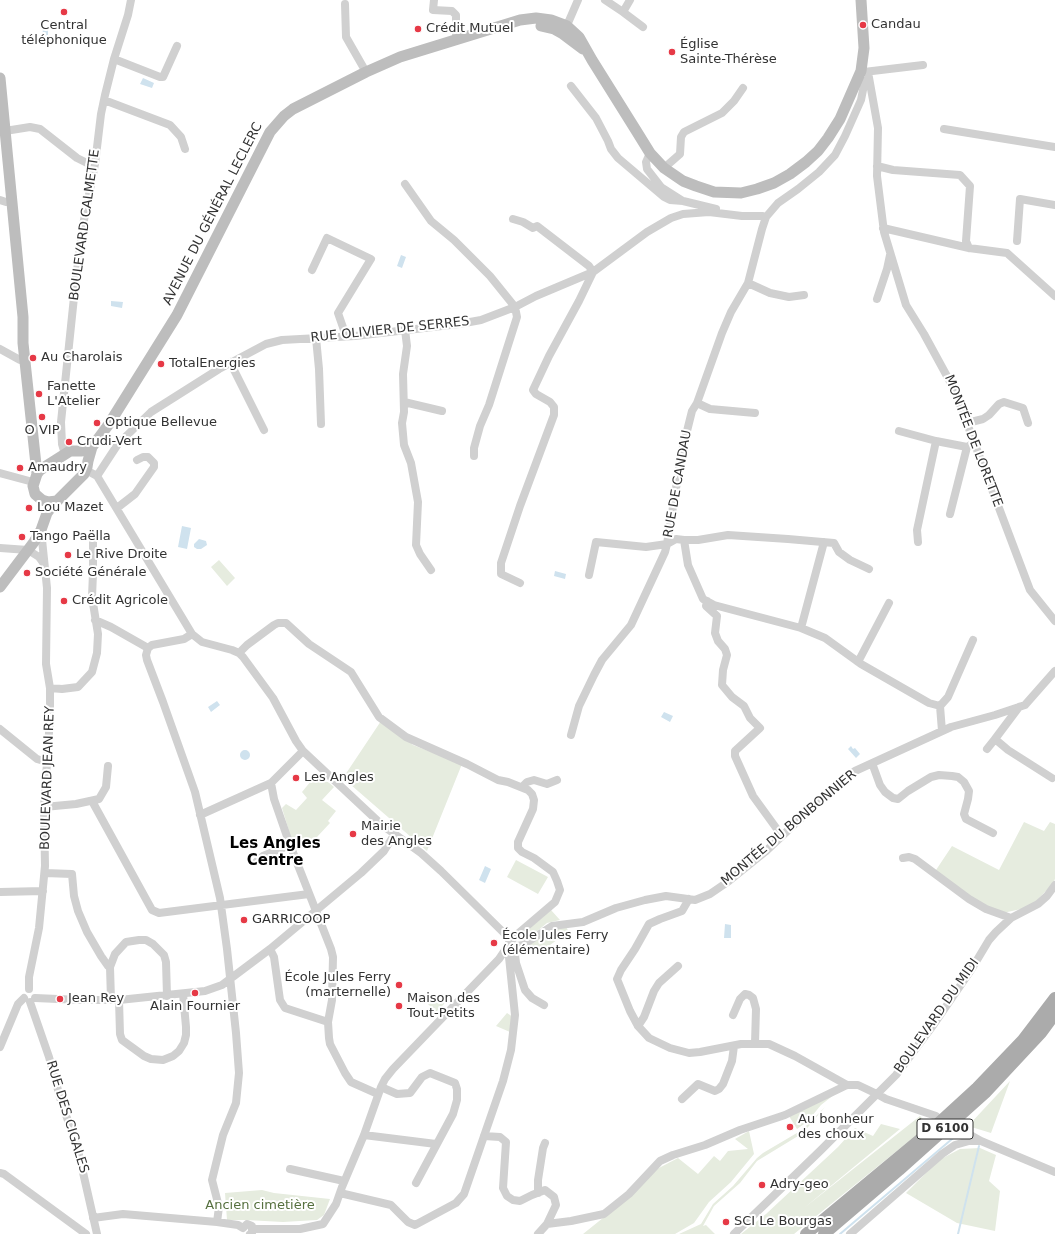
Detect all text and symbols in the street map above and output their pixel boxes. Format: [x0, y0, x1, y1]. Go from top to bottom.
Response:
marker: Central téléphonique [59, 7, 69, 17]
place label: Candau [871, 17, 921, 33]
place label: Central téléphonique [21, 18, 107, 49]
marker: Candau [858, 20, 868, 30]
place label: Crédit Mutuel [426, 21, 514, 37]
marker: Crédit Mutuel [413, 24, 423, 34]
place label: Église Sainte-Thérèse [680, 37, 777, 68]
marker: Église Sainte-Thérèse [667, 47, 677, 57]
street label: AVENUE DU GÉNÉRAL LECLERC [160, 120, 266, 308]
street label: BOULEVARD CALMETTE [67, 148, 103, 302]
street label: RUE OLIVIER DE SERRES [310, 314, 470, 346]
place label: Au Charolais [41, 350, 123, 366]
marker: Au Charolais [28, 353, 38, 363]
place label: TotalEnergies [169, 356, 256, 372]
marker: TotalEnergies [156, 359, 166, 369]
street label: MONTÉE DE LORETTE [941, 373, 1005, 509]
place label: Fanette L'Atelier [47, 379, 100, 410]
marker: Fanette L'Atelier [34, 389, 44, 399]
marker: O VIP [37, 412, 47, 422]
place label: Optique Bellevue [105, 415, 217, 431]
marker: Optique Bellevue [92, 418, 102, 428]
place label: O VIP [25, 423, 59, 439]
street label: RUE DE CANDAU [661, 429, 695, 539]
place label: Crudi-Vert [77, 434, 142, 450]
marker: Crudi-Vert [64, 437, 74, 447]
place label: Amaudry [28, 460, 87, 476]
marker: Amaudry [15, 463, 25, 473]
place label: Lou Mazet [37, 500, 103, 516]
marker: Lou Mazet [24, 503, 34, 513]
place label: Tango Paëlla [30, 529, 111, 545]
marker: Tango Paëlla [17, 532, 27, 542]
place label: Le Rive Droite [76, 547, 167, 563]
marker: Le Rive Droite [63, 550, 73, 560]
place label: Société Générale [35, 565, 146, 581]
marker: Société Générale [22, 568, 32, 578]
place label: Crédit Agricole [72, 593, 168, 609]
marker: Crédit Agricole [59, 596, 69, 606]
street label: BOULEVARD JEAN REY [38, 706, 58, 850]
street label: MONTÉE DU BONBONNIER [718, 767, 860, 889]
place label: Les Angles [304, 770, 374, 786]
marker: Les Angles [291, 773, 301, 783]
place label: Mairie des Angles [361, 819, 432, 850]
marker: Mairie des Angles [348, 829, 358, 839]
district label: Les Angles Centre [229, 835, 321, 870]
place label: GARRICOOP [252, 912, 330, 928]
marker: GARRICOOP [239, 915, 249, 925]
place label: École Jules Ferry (élémentaire) [502, 928, 609, 959]
marker: École Jules Ferry (élémentaire) [489, 938, 499, 948]
street label: BOULEVARD DU MIDI [891, 956, 983, 1076]
place label: École Jules Ferry (marternelle) [284, 970, 391, 1001]
marker: École Jules Ferry (marternelle) [394, 980, 404, 990]
marker: Alain Fournier [190, 988, 200, 998]
place label: Jean Rey [68, 991, 124, 1007]
place label: Maison des Tout-Petits [407, 991, 480, 1022]
marker: Jean Rey [55, 994, 65, 1004]
place label: Alain Fournier [150, 999, 240, 1015]
marker: Maison des Tout-Petits [394, 1001, 404, 1011]
street label: RUE DES CIGALES [42, 1059, 92, 1175]
place label: Au bonheur des choux [798, 1112, 874, 1143]
road number: D 6100 [917, 1119, 973, 1139]
marker: Au bonheur des choux [785, 1122, 795, 1132]
place label: Adry-geo [770, 1177, 829, 1193]
marker: Adry-geo [757, 1180, 767, 1190]
park label: Ancien cimetière [205, 1198, 315, 1214]
place label: SCI Le Bourgas [734, 1214, 832, 1230]
marker: SCI Le Bourgas [721, 1217, 731, 1227]

